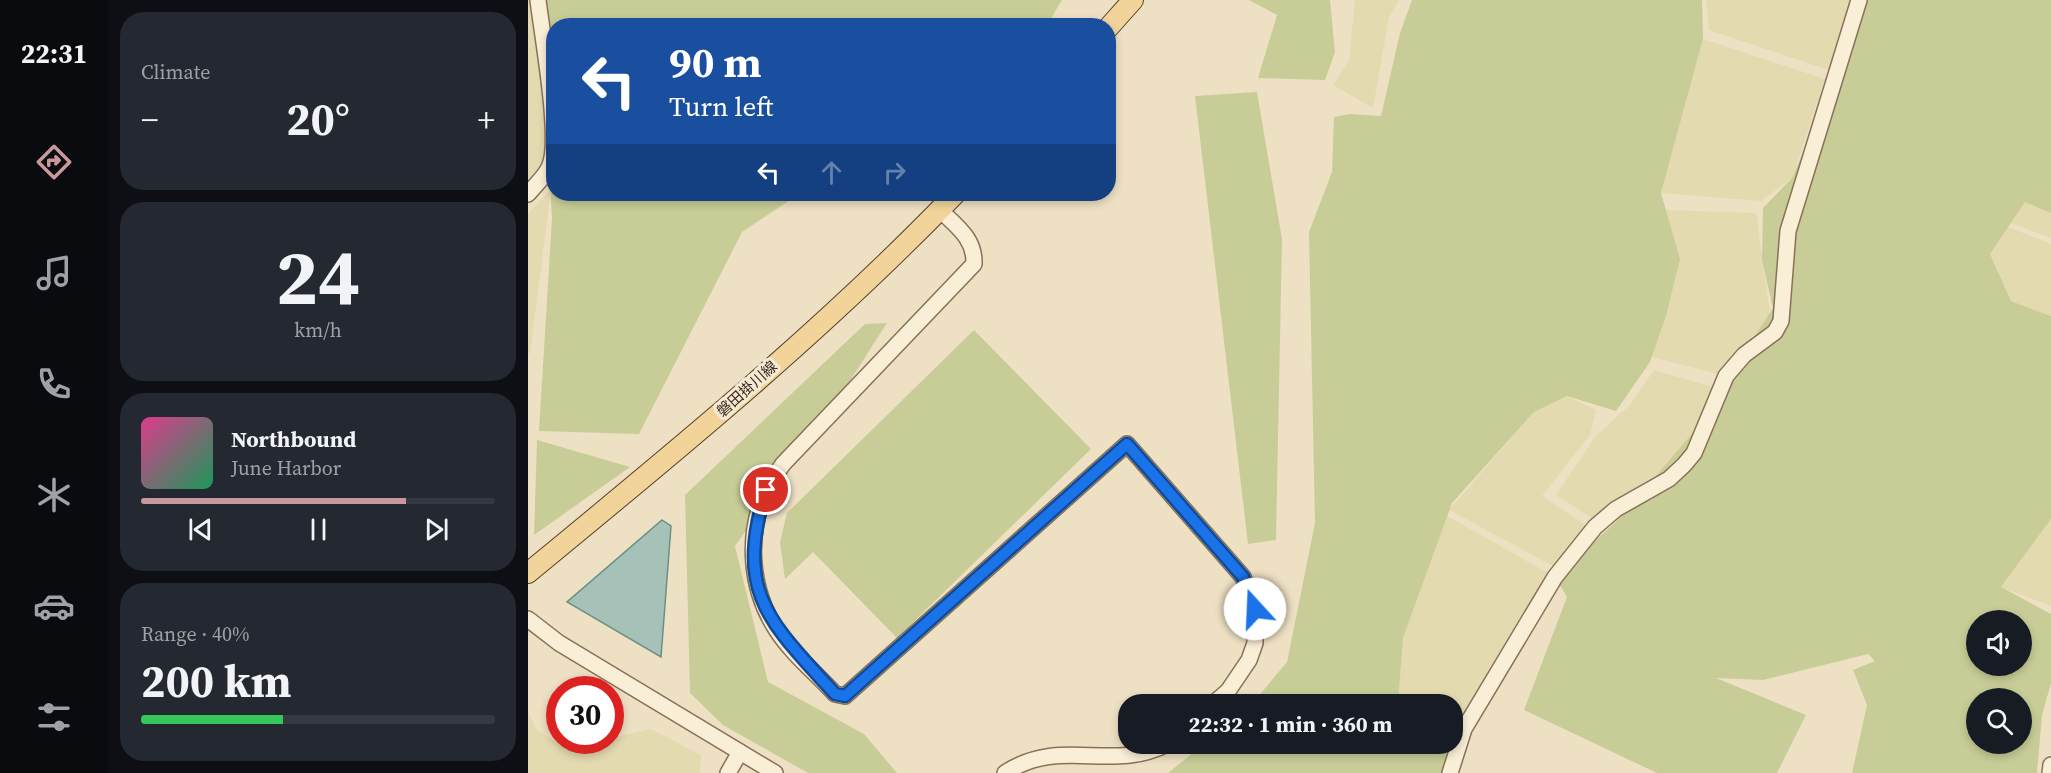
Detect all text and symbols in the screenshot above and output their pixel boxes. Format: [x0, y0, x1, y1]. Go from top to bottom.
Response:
text: 90 m [669, 33, 762, 91]
text: 22:31 [21, 35, 87, 72]
icon: left [570, 42, 648, 120]
text: Climate [141, 58, 210, 86]
text: 20° [286, 88, 350, 150]
text: Turn left [669, 88, 773, 125]
text: − [141, 97, 159, 142]
text: + [477, 97, 495, 142]
icon: directions [33, 141, 75, 183]
icon: left [752, 156, 785, 189]
icon: ahead [815, 156, 848, 189]
icon: right [878, 156, 911, 189]
text: 24 [276, 223, 360, 330]
icon: music [33, 252, 75, 294]
text: km/h [294, 316, 342, 344]
street label: 磐田掛川線 [712, 356, 782, 422]
icon: phone [33, 363, 75, 405]
text: Northbound [231, 424, 356, 454]
text: June Harbor [231, 454, 341, 482]
pin [740, 464, 791, 515]
icon: arrive [749, 473, 782, 506]
icon: climate [33, 474, 75, 516]
icon: previous [184, 513, 217, 546]
icon: pause [302, 513, 335, 546]
icon: next [420, 513, 453, 546]
position arrow [1223, 577, 1287, 641]
icon: car [33, 585, 75, 627]
map controls [1966, 610, 2032, 754]
button: sound [1966, 610, 2032, 676]
text: Range · 40% [141, 620, 250, 648]
text: 200 km [141, 650, 292, 712]
speed limit sign: 30 [546, 676, 624, 754]
button: search [1966, 688, 2032, 754]
icon: filters [33, 696, 75, 738]
text: 22:32 · 1 min · 360 m [1189, 709, 1392, 739]

